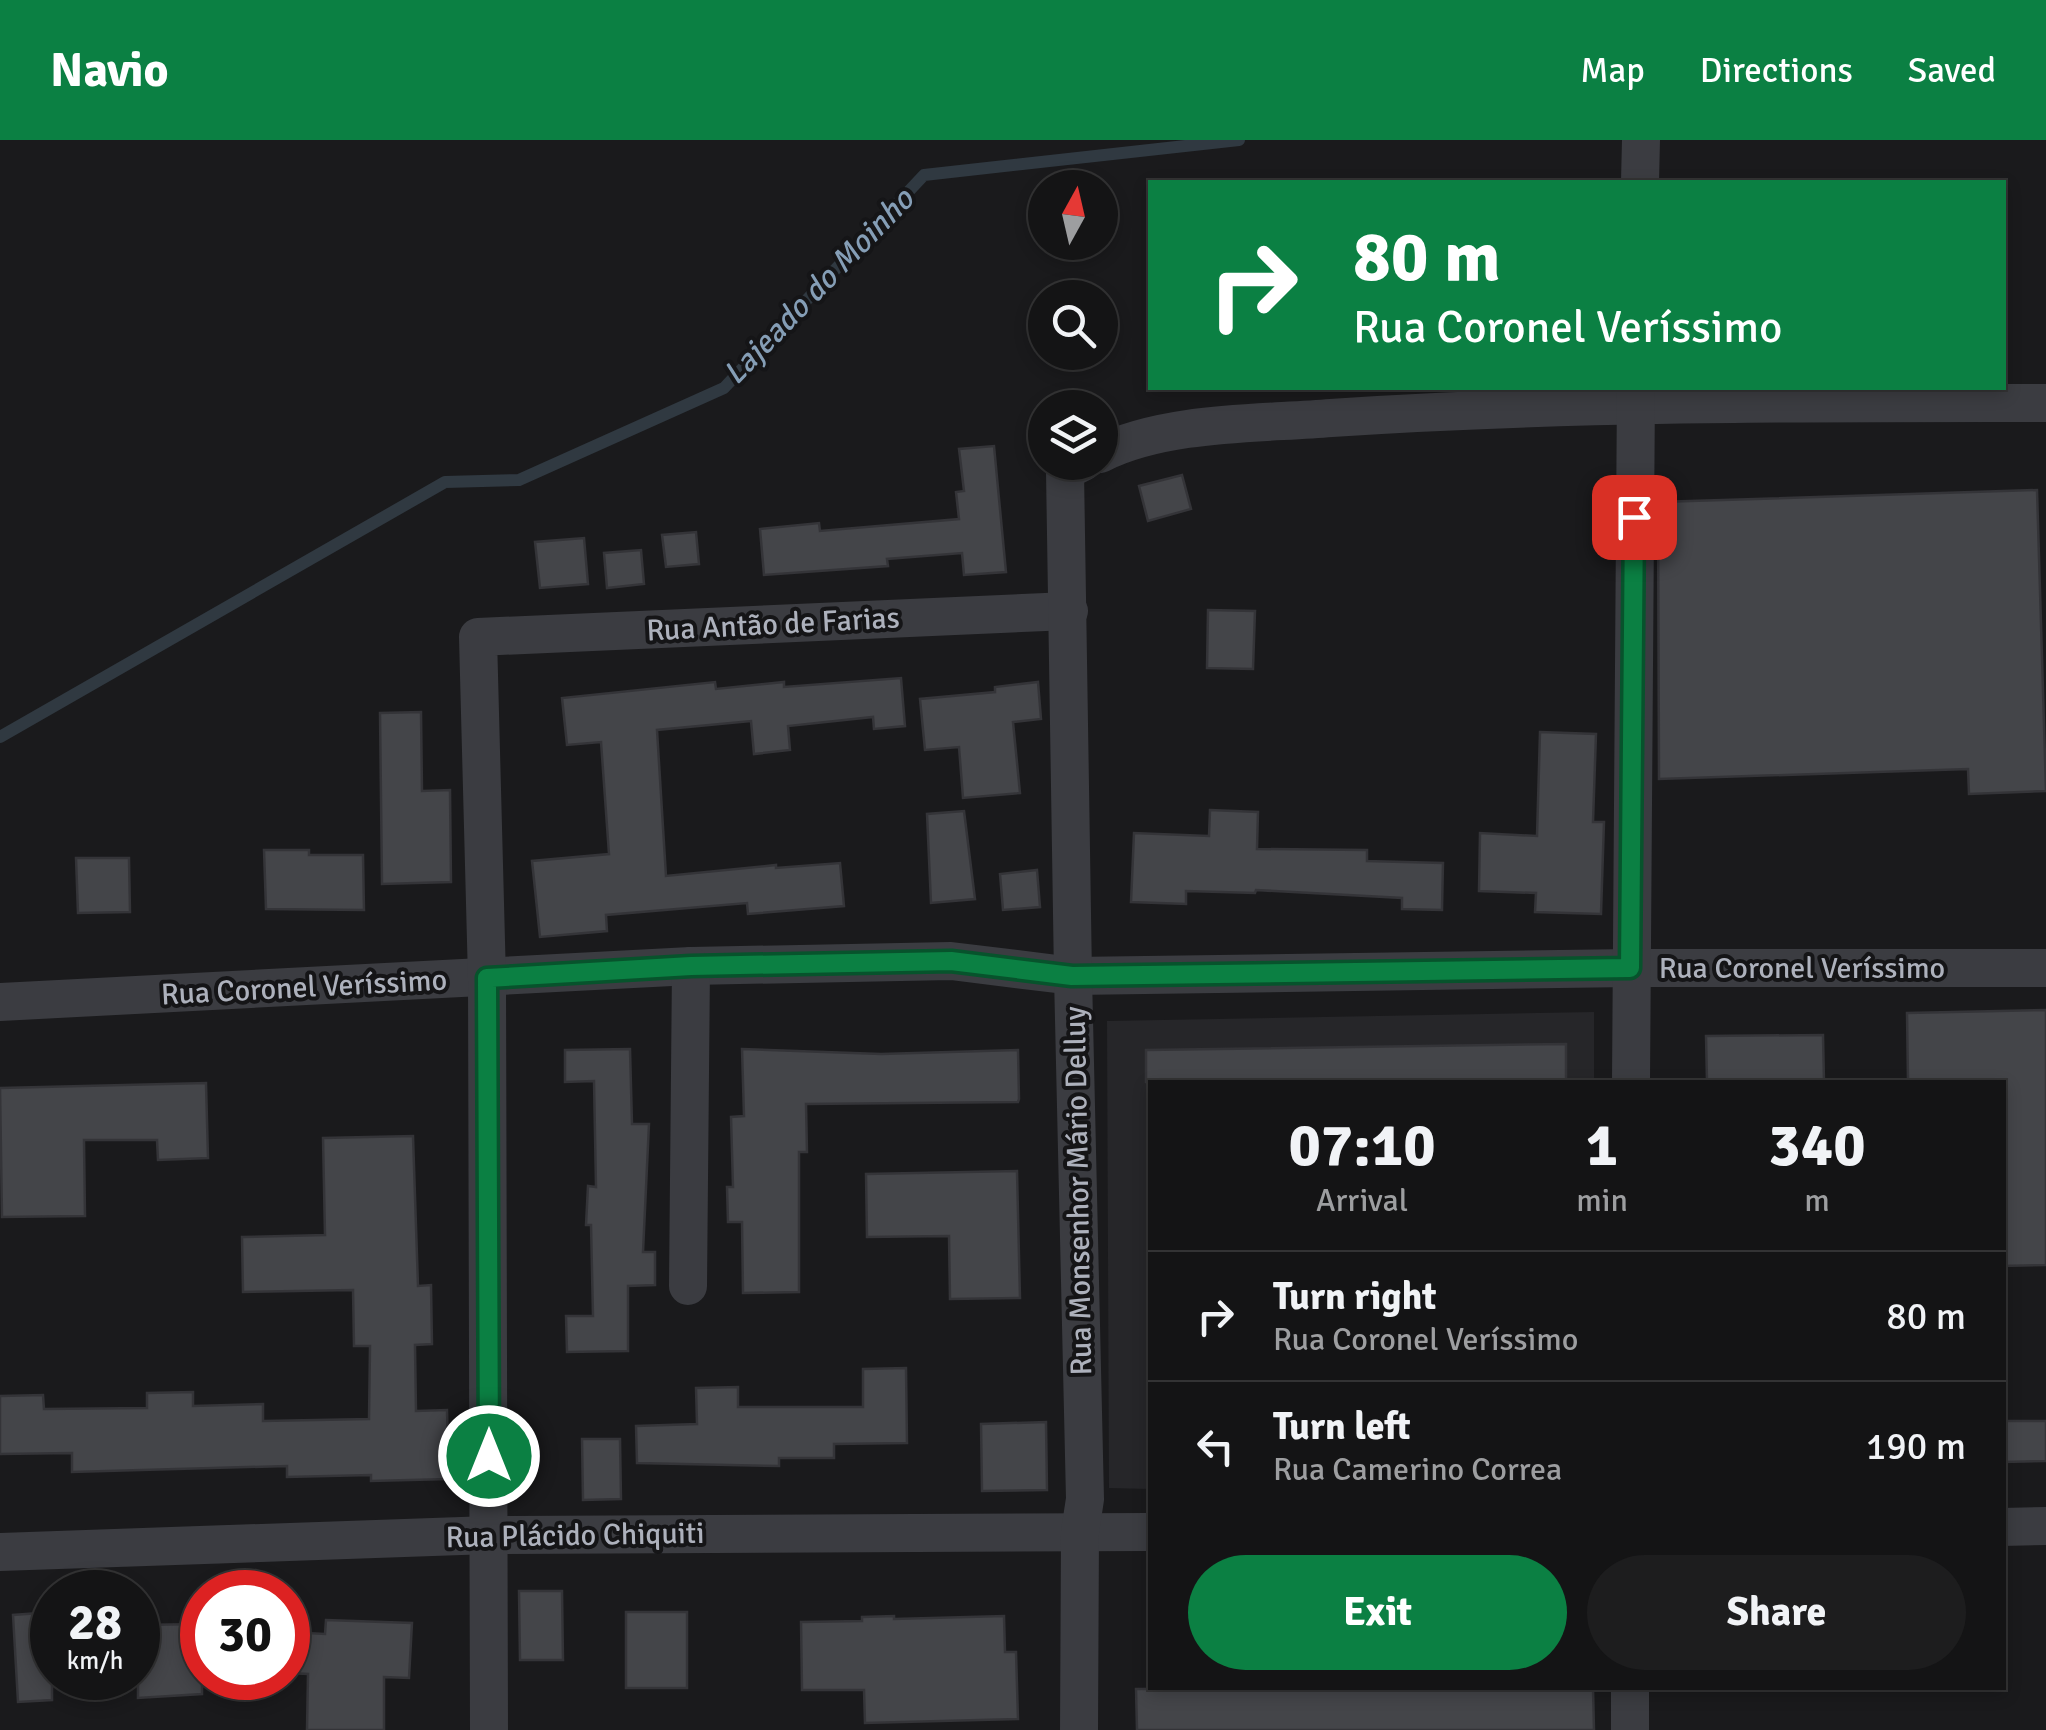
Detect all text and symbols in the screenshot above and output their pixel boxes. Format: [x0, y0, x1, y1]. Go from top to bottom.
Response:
text: Navio [50, 41, 169, 100]
text: Map [1580, 49, 1645, 92]
text: Directions [1700, 49, 1853, 92]
text: Saved [1908, 49, 1996, 92]
north arrow [1028, 170, 1118, 260]
map controls [1028, 170, 1118, 480]
water label: Lajeado do Moinho [715, 179, 923, 393]
text: 80 m [1353, 214, 1501, 300]
icon: right [1188, 220, 1318, 350]
button: search [1028, 280, 1118, 370]
text: Rua Coronel Veríssimo [1353, 300, 1782, 355]
button: layers [1028, 390, 1118, 480]
pin [1592, 475, 1677, 560]
icon: arrive [1607, 490, 1662, 545]
street label: Rua Antão de Farias [645, 599, 901, 650]
street label: Rua Coronel Veríssimo [1659, 950, 1945, 987]
street label: Rua Coronel Veríssimo [160, 962, 448, 1013]
street label: Rua Monsenhor Mário Delluy [1057, 1006, 1100, 1376]
text: 07:10 [1288, 1109, 1436, 1183]
text: 1 [1586, 1109, 1618, 1183]
text: 340 [1768, 1109, 1866, 1183]
text: Arrival [1316, 1181, 1408, 1220]
text: min [1576, 1181, 1628, 1220]
text: m [1804, 1181, 1830, 1220]
text: Turn right [1273, 1273, 1437, 1320]
icon: right [1188, 1289, 1243, 1344]
text: 80 m [1886, 1293, 1966, 1340]
text: Rua Coronel Veríssimo [1273, 1320, 1578, 1359]
text: Turn left [1273, 1403, 1411, 1450]
position arrow [437, 1404, 541, 1508]
icon: left [1188, 1419, 1243, 1474]
text: 190 m [1866, 1423, 1966, 1470]
text: Rua Camerino Correa [1273, 1450, 1562, 1489]
street label: Rua Plácido Chiquiti [445, 1515, 705, 1556]
button: Exit [1188, 1555, 1567, 1670]
button: Share [1587, 1555, 1966, 1670]
speed limit sign: 30 [180, 1570, 310, 1700]
text: 28 [68, 1592, 122, 1654]
text: km/h [67, 1645, 123, 1676]

